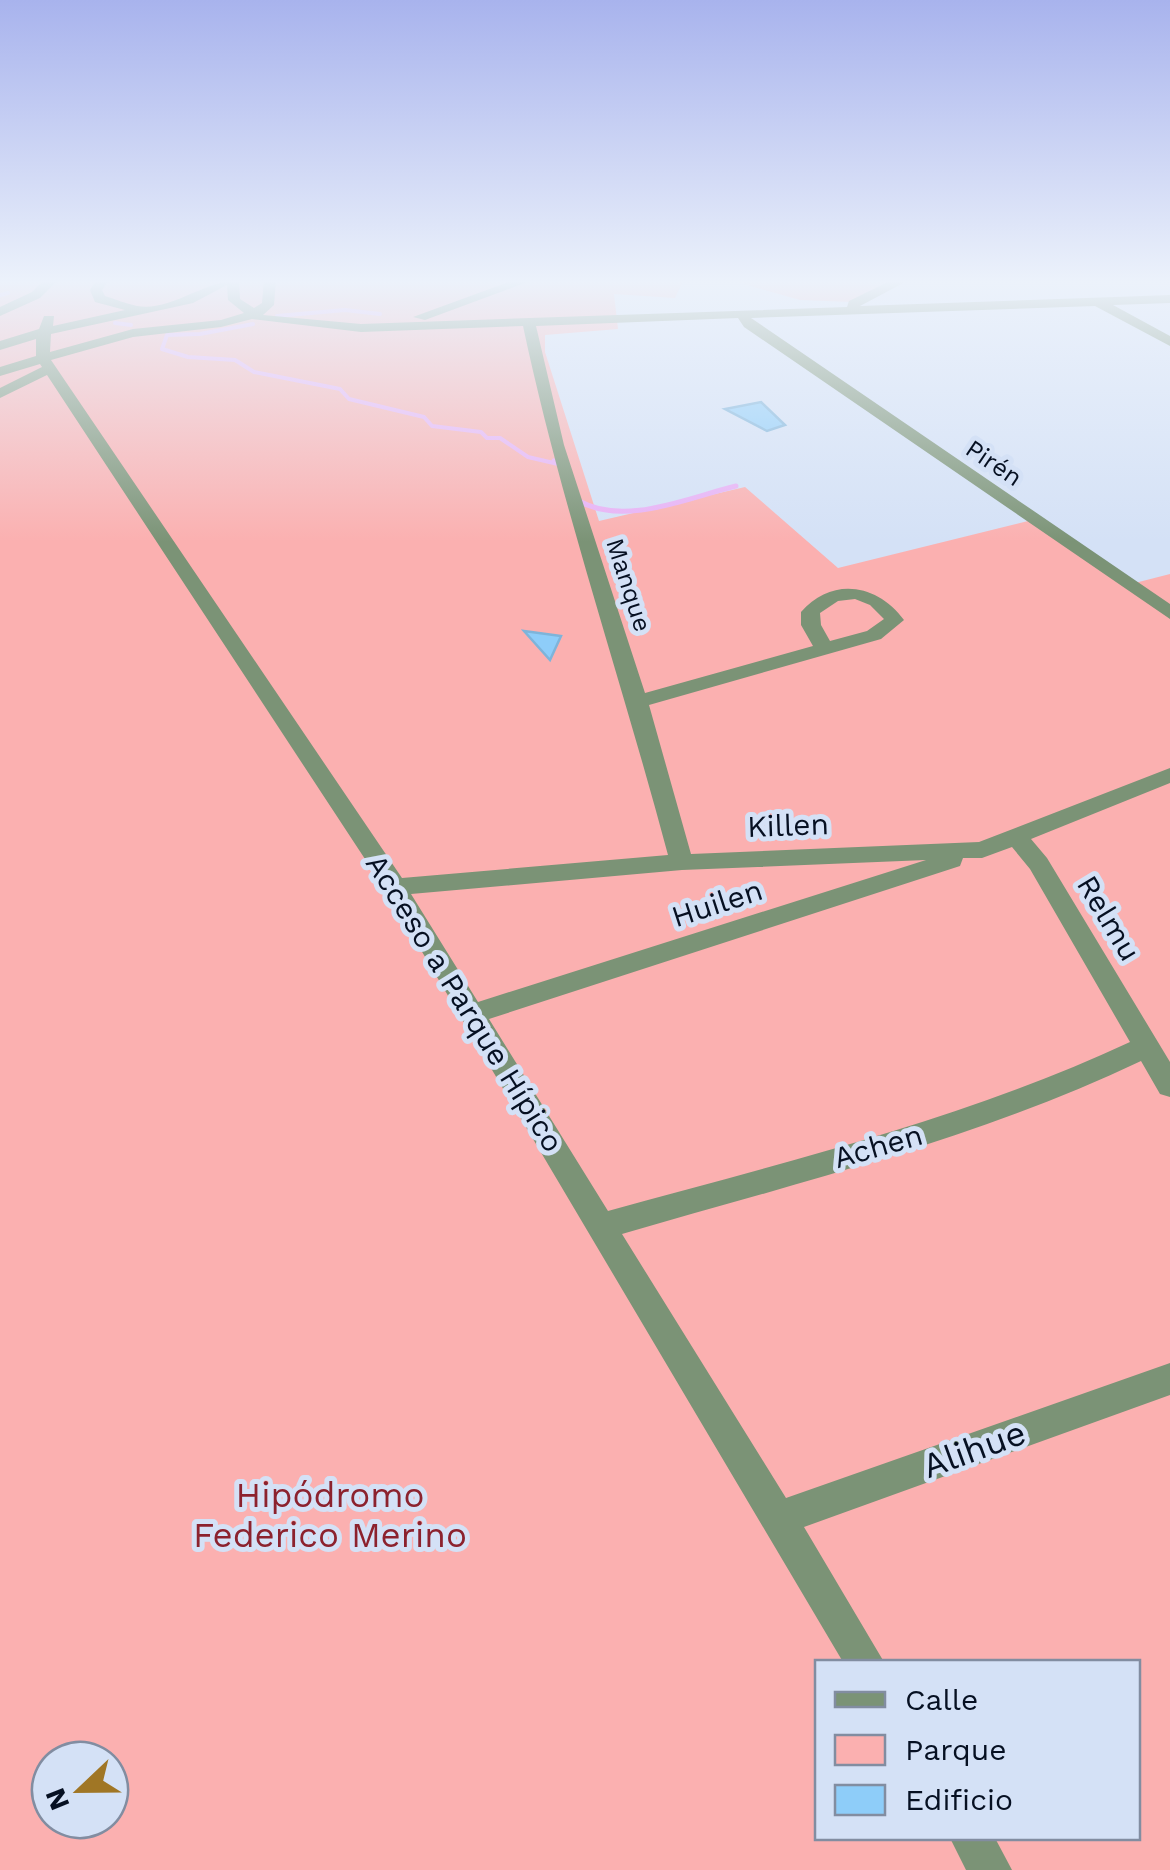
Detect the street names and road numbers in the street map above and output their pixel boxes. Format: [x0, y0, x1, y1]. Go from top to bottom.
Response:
street label: Pirén [960, 434, 1028, 492]
street label: Manque [600, 535, 658, 635]
street label: Killen [746, 806, 830, 844]
street label: Acceso a Parque Hípico [359, 848, 571, 1158]
street label: Relmu [1070, 869, 1148, 967]
street label: Huilen [667, 872, 767, 934]
street label: Achen [830, 1117, 926, 1175]
street label: Alihue [917, 1411, 1031, 1487]

